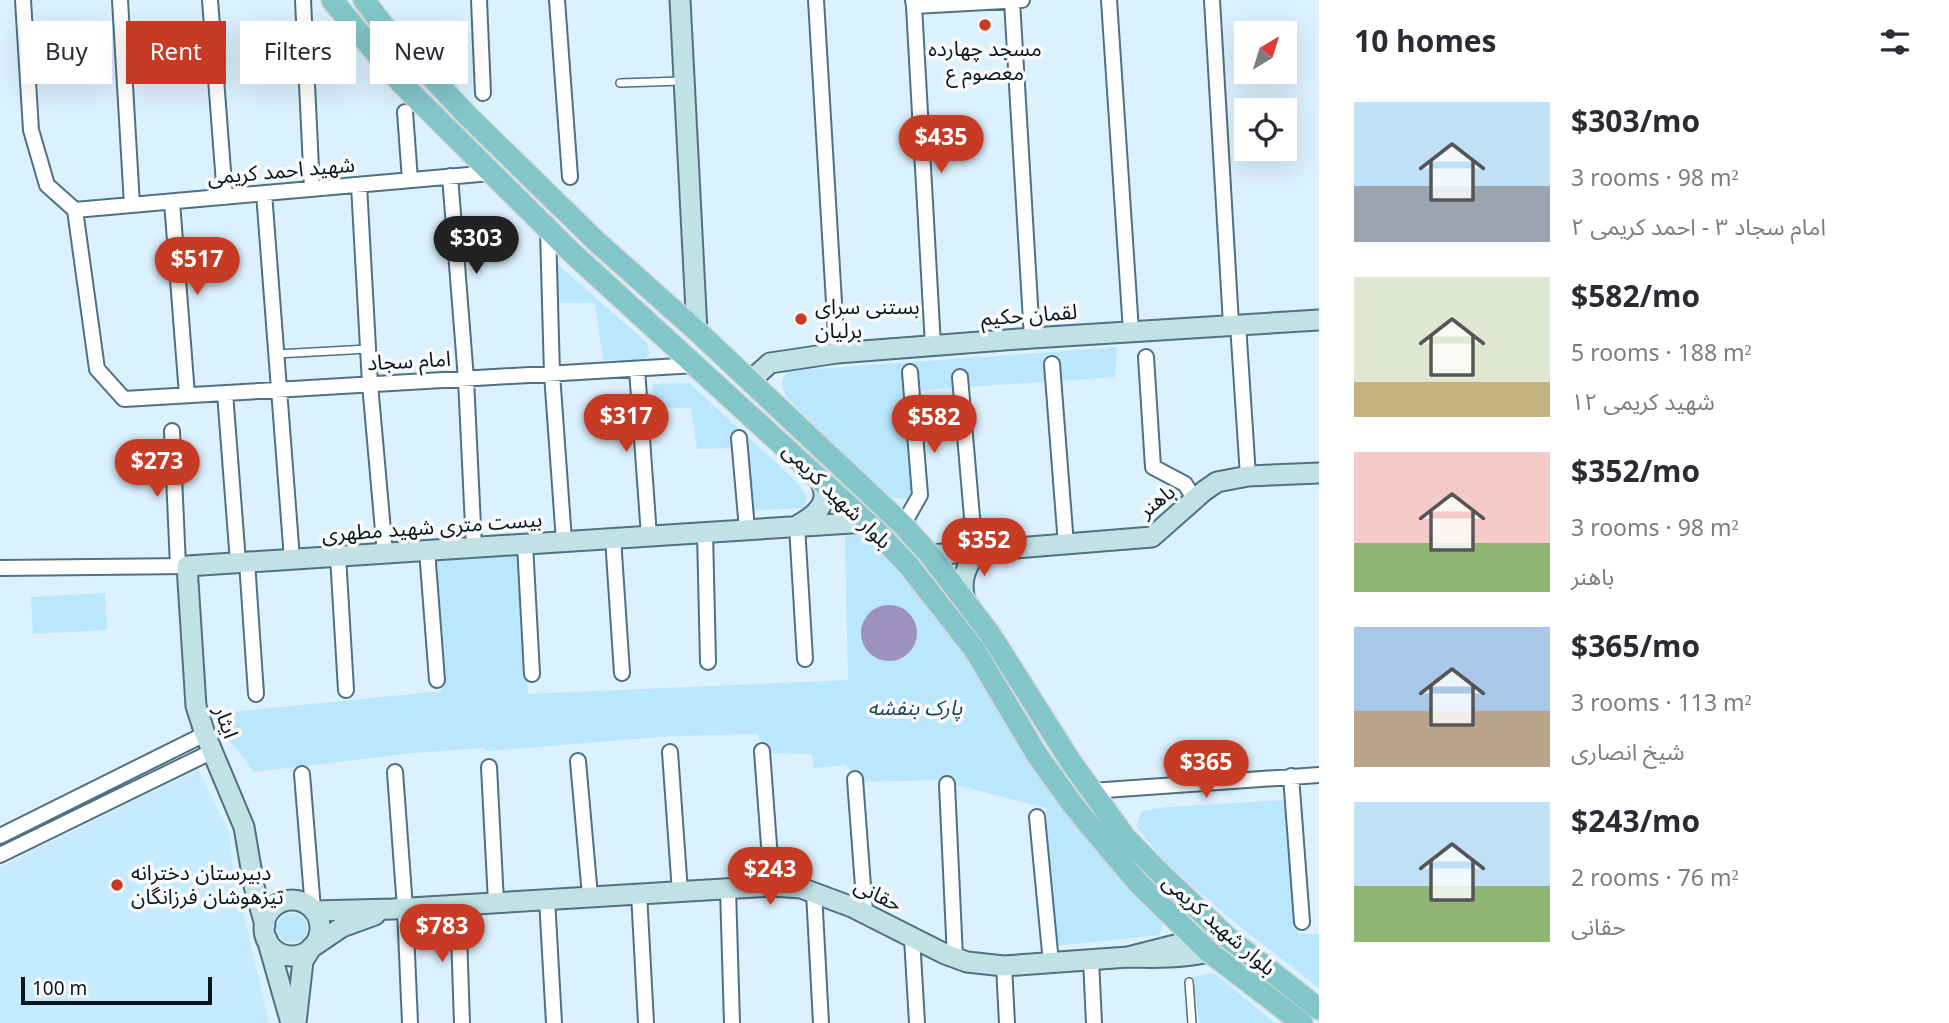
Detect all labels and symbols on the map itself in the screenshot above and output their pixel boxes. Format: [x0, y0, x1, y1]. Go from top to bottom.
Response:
marker: مسجد چهارده معصوم ع [977, 17, 993, 33]
north arrow [1234, 21, 1297, 84]
place label: مسجد چهارده معصوم ع [928, 27, 1042, 95]
pin: $435 [900, 116, 982, 175]
street label: شهید احمد کریمی [205, 143, 357, 199]
pin: $303 [435, 216, 517, 276]
pin: $517 [156, 238, 238, 297]
place label: بستنی سرای برلیان [815, 285, 920, 353]
street label: لقمان حکیم [979, 290, 1079, 340]
marker: بستنی سرای برلیان [793, 311, 809, 327]
street label: امام سجاد [366, 337, 452, 385]
pin: $317 [585, 394, 667, 454]
pin: $582 [893, 396, 975, 455]
street label: بلوار شهید کریمی [771, 431, 903, 561]
pin: $273 [116, 440, 198, 499]
street label: باهنر [1127, 472, 1186, 531]
street label: بیست متری شهید مطهری [320, 497, 544, 557]
pin: $352 [943, 518, 1025, 578]
park label: پارک بنفشه [868, 686, 963, 730]
street label: ایثار [199, 698, 252, 745]
pin: $365 [1165, 740, 1247, 800]
pin: $243 [729, 848, 811, 907]
place label: دبیرستان دخترانه تیزهوشان فرزانگان [131, 851, 284, 919]
street label: بلوار شهید کریمی [1151, 862, 1287, 988]
street label: حقانی [846, 864, 910, 926]
marker: دبیرستان دخترانه تیزهوشان فرزانگان [109, 877, 125, 893]
pin: $783 [401, 904, 483, 964]
scale bar [21, 974, 212, 1006]

